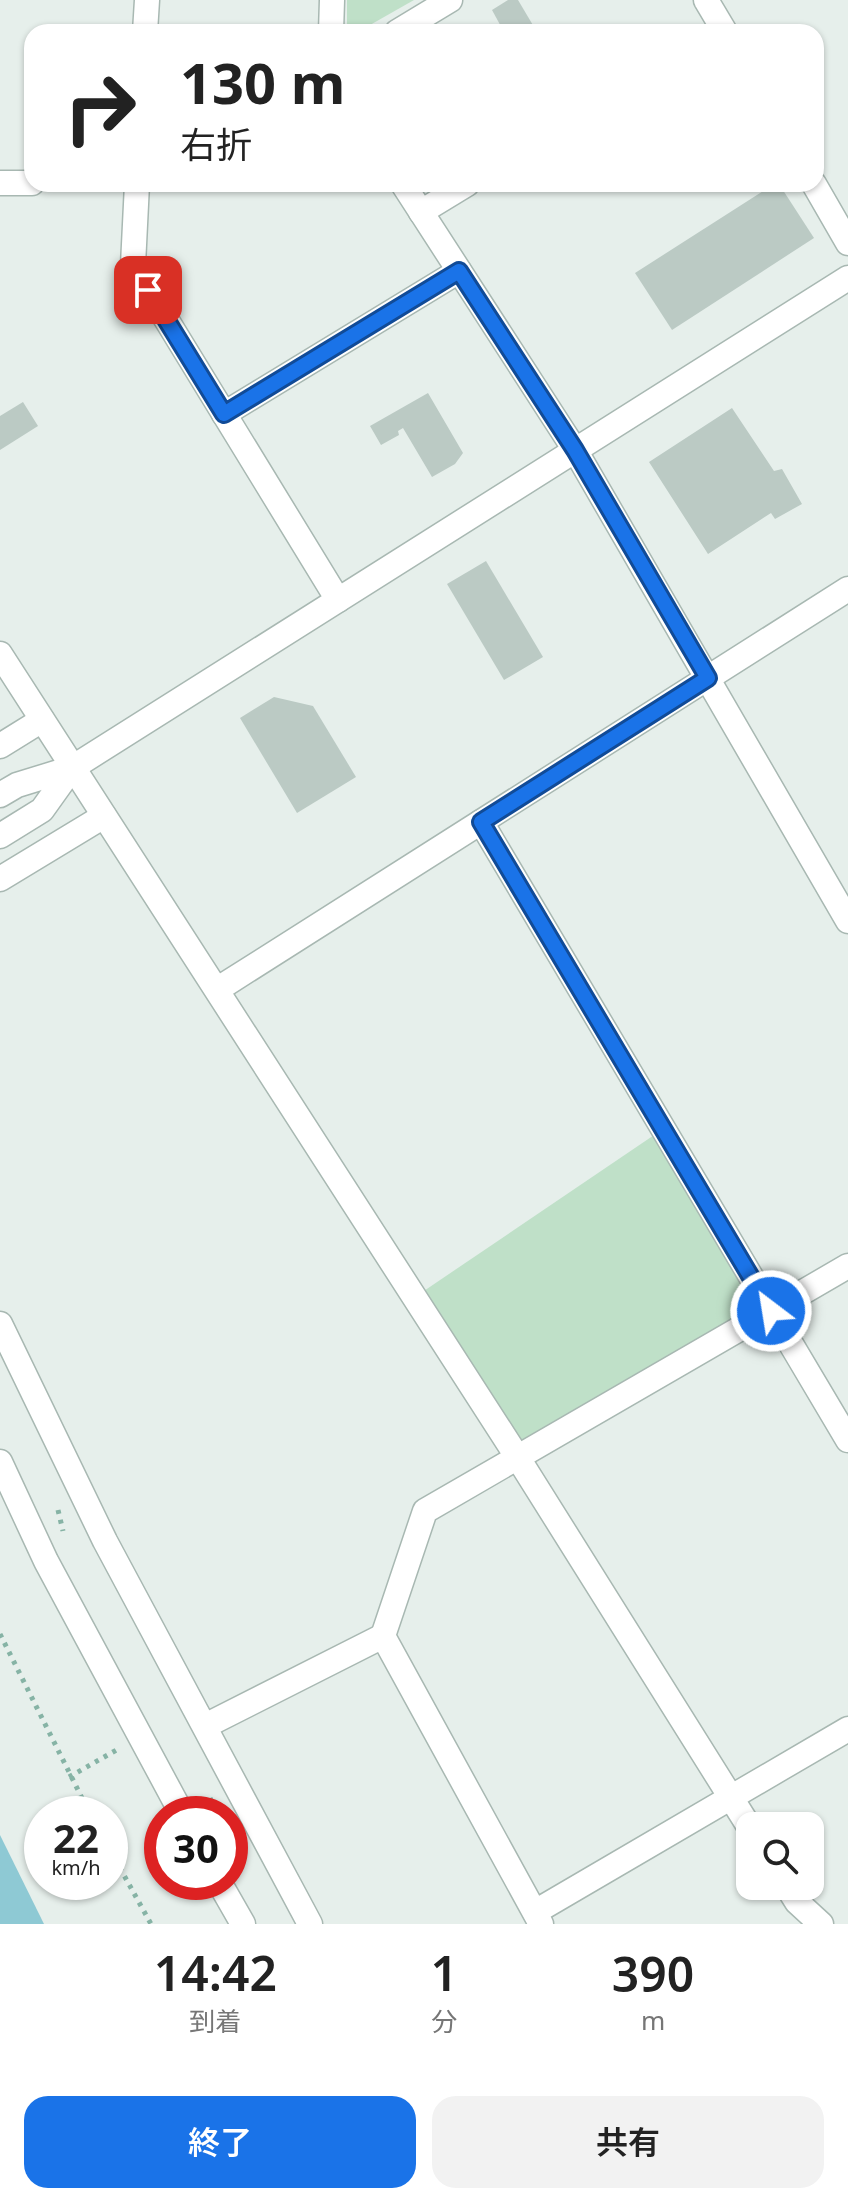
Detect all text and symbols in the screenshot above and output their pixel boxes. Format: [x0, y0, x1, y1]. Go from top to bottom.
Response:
text: 130 m [180, 44, 345, 120]
icon: right [48, 56, 152, 160]
text: 右折 [180, 120, 252, 169]
pin [114, 256, 182, 324]
icon: arrive [126, 268, 170, 312]
position arrow [729, 1269, 813, 1353]
speed limit sign: 30 [144, 1796, 248, 1900]
text: 22 [53, 1810, 99, 1865]
map controls [736, 1812, 824, 1900]
button: search [736, 1812, 824, 1900]
text: km/h [51, 1854, 101, 1881]
text: 14:42 [154, 1940, 277, 2005]
text: 1 [431, 1940, 458, 2005]
text: 390 [612, 1941, 694, 2006]
text: m [641, 2002, 665, 2038]
text: 到着 [189, 2003, 241, 2039]
text: 分 [431, 2003, 457, 2039]
button: 終了 [24, 2096, 416, 2188]
button: 共有 [432, 2096, 824, 2188]

